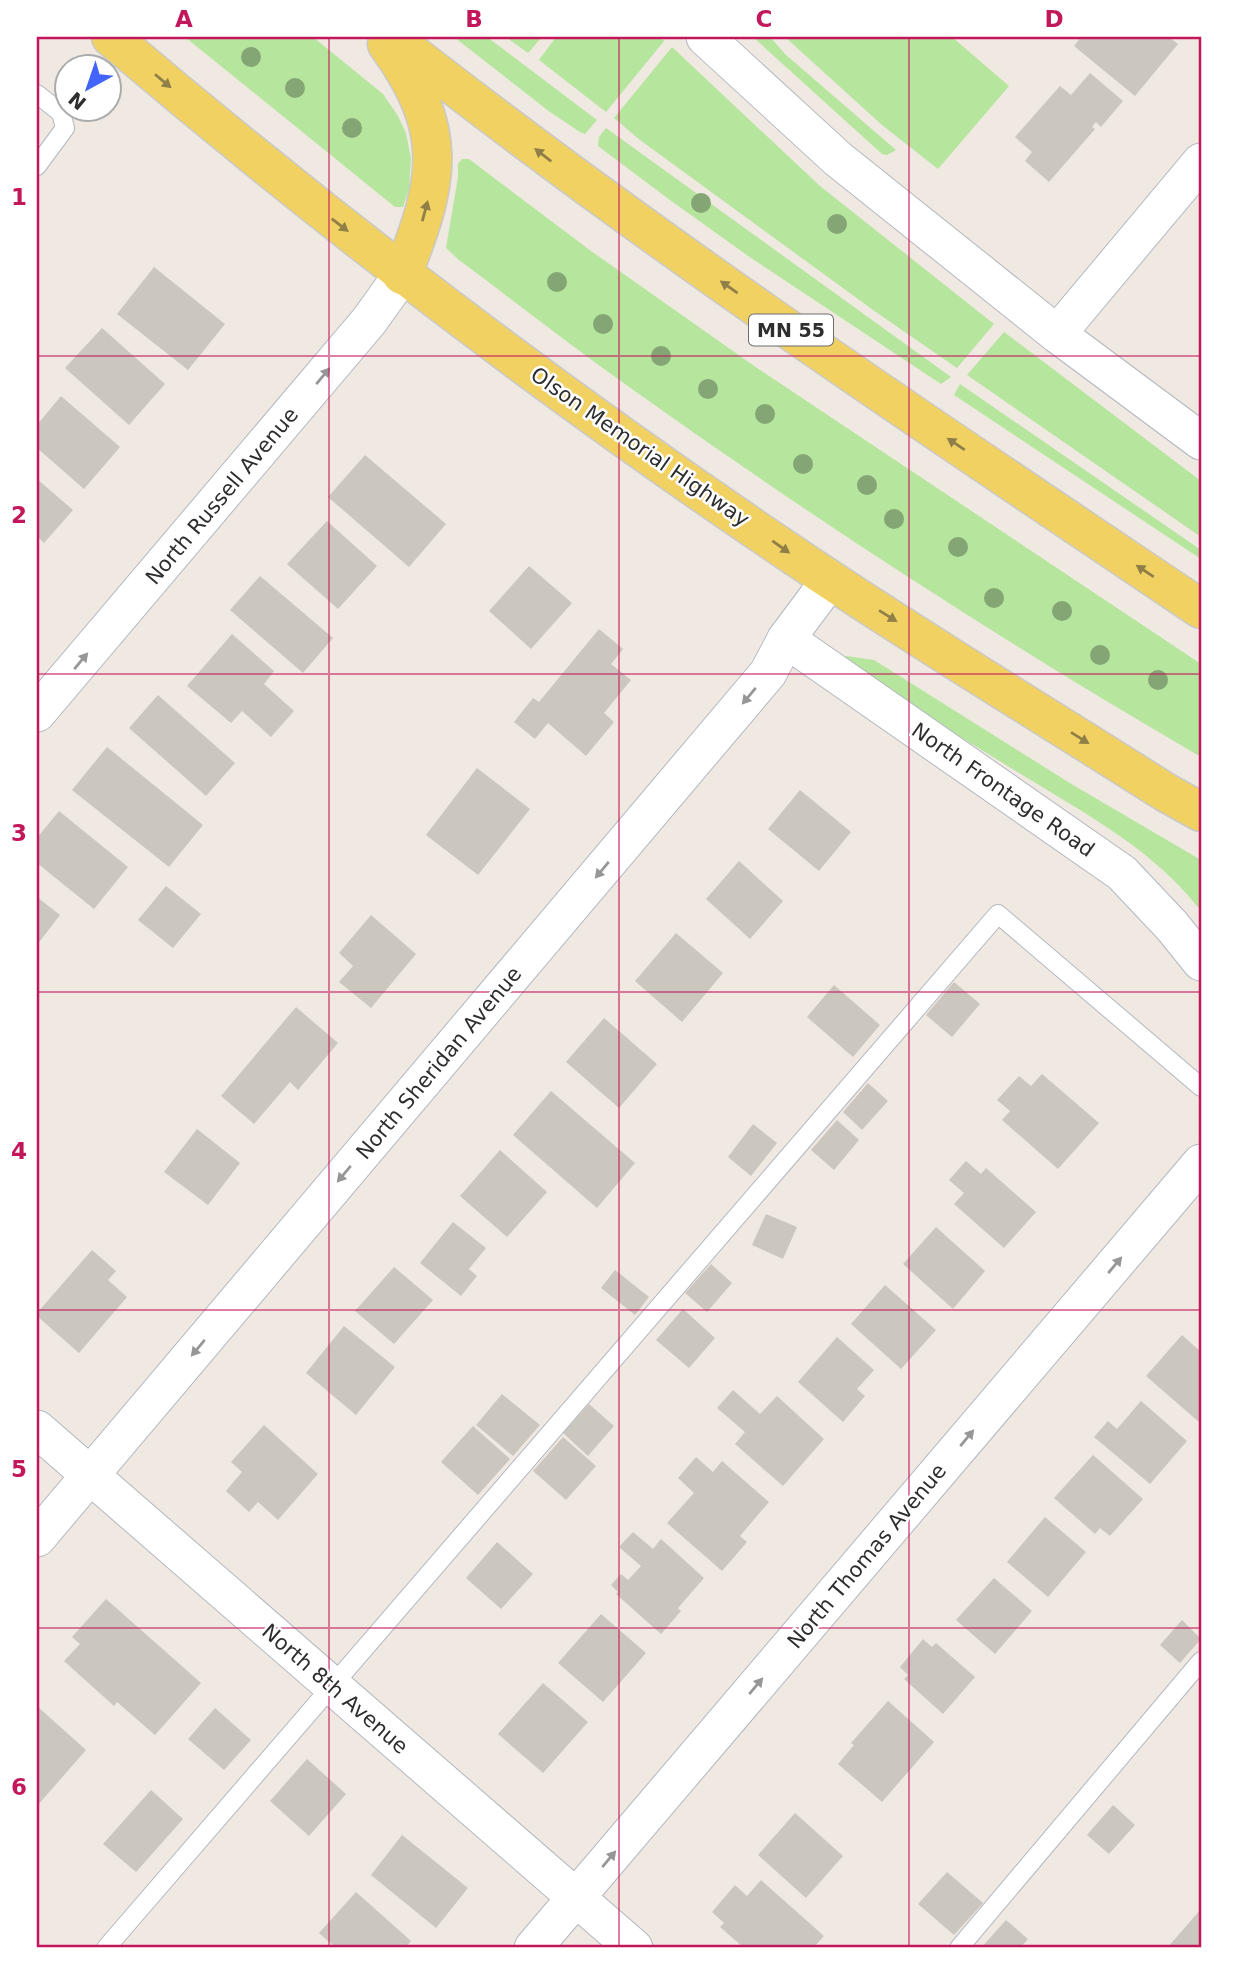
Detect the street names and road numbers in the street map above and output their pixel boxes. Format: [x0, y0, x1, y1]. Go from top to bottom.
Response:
road number: MN 55 [749, 314, 833, 346]
street label: Olson Memorial Highway [526, 362, 754, 532]
street label: North Russell Avenue [141, 403, 303, 589]
street label: North Frontage Road [907, 718, 1099, 862]
street label: North Sheridan Avenue [351, 962, 527, 1164]
street label: North Thomas Avenue [783, 1459, 951, 1653]
street label: North 8th Avenue [257, 1619, 413, 1759]

